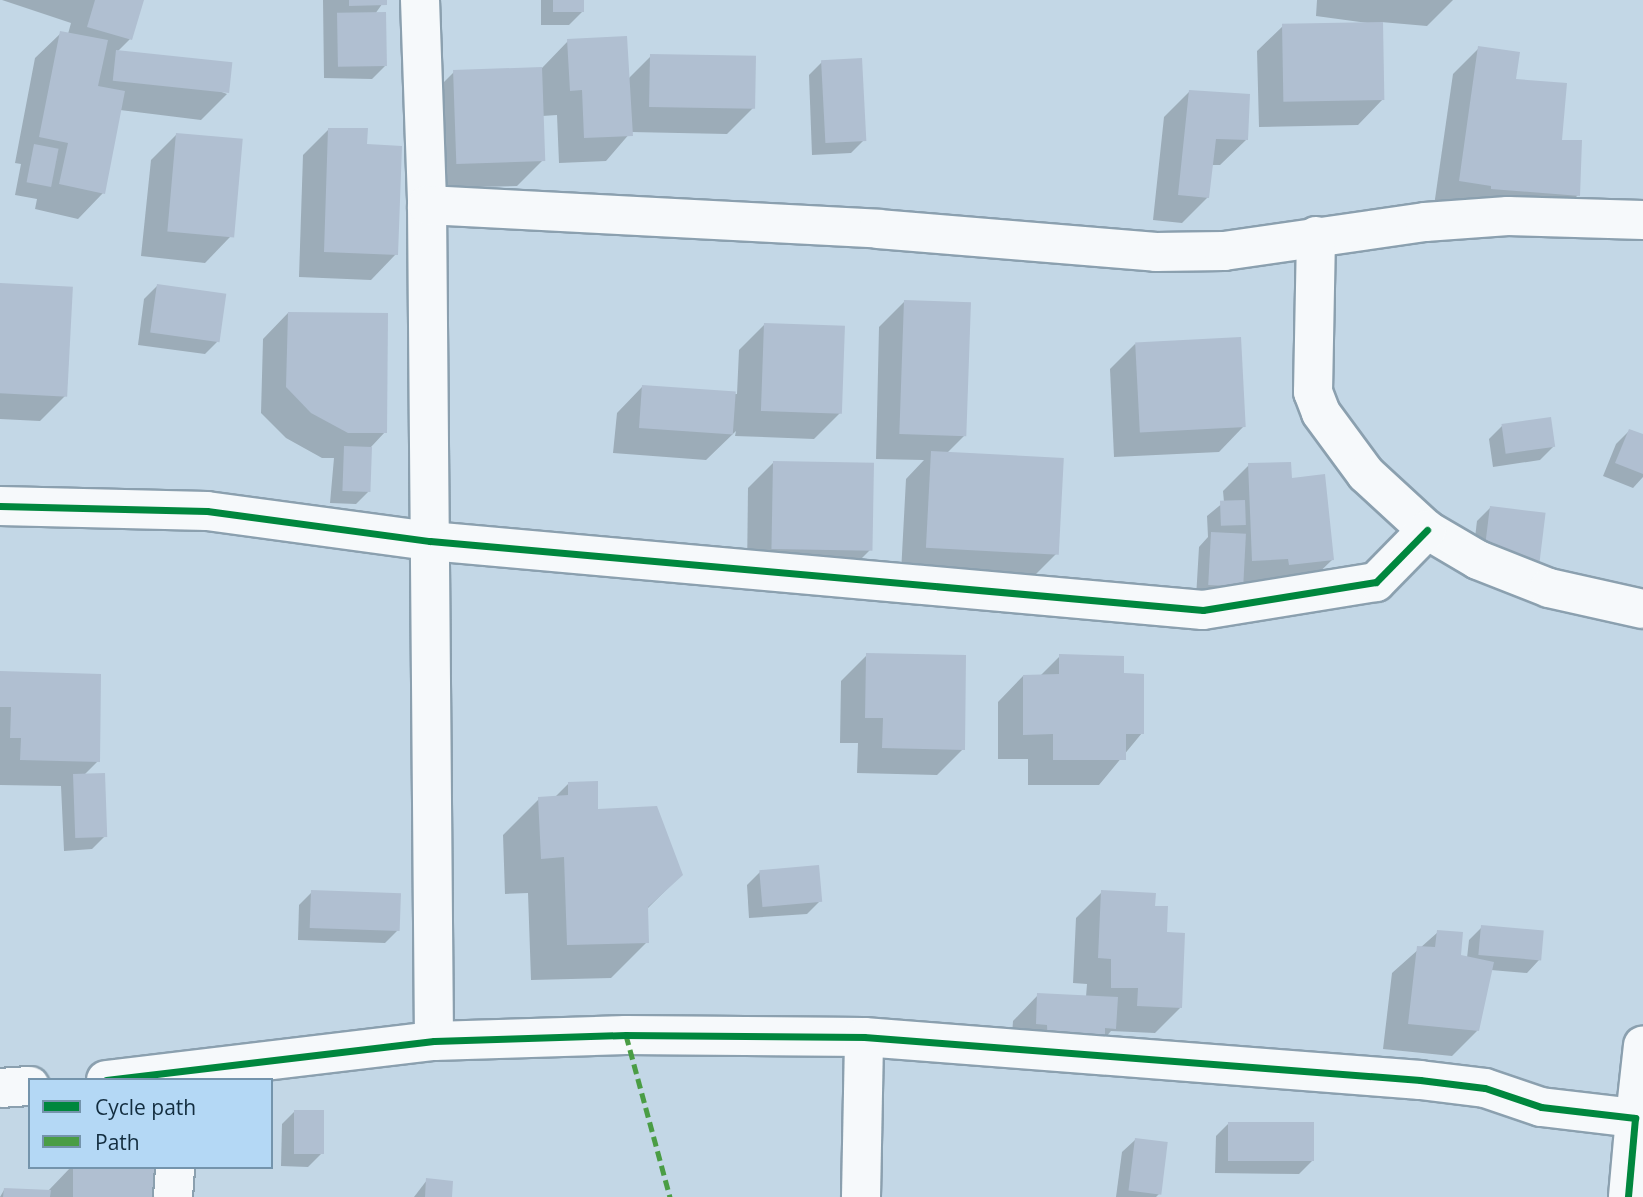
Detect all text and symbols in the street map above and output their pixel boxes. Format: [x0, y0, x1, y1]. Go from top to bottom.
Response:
legend [28, 1078, 273, 1169]
text: Cycle path [95, 1093, 196, 1121]
text: Path [95, 1128, 140, 1156]

